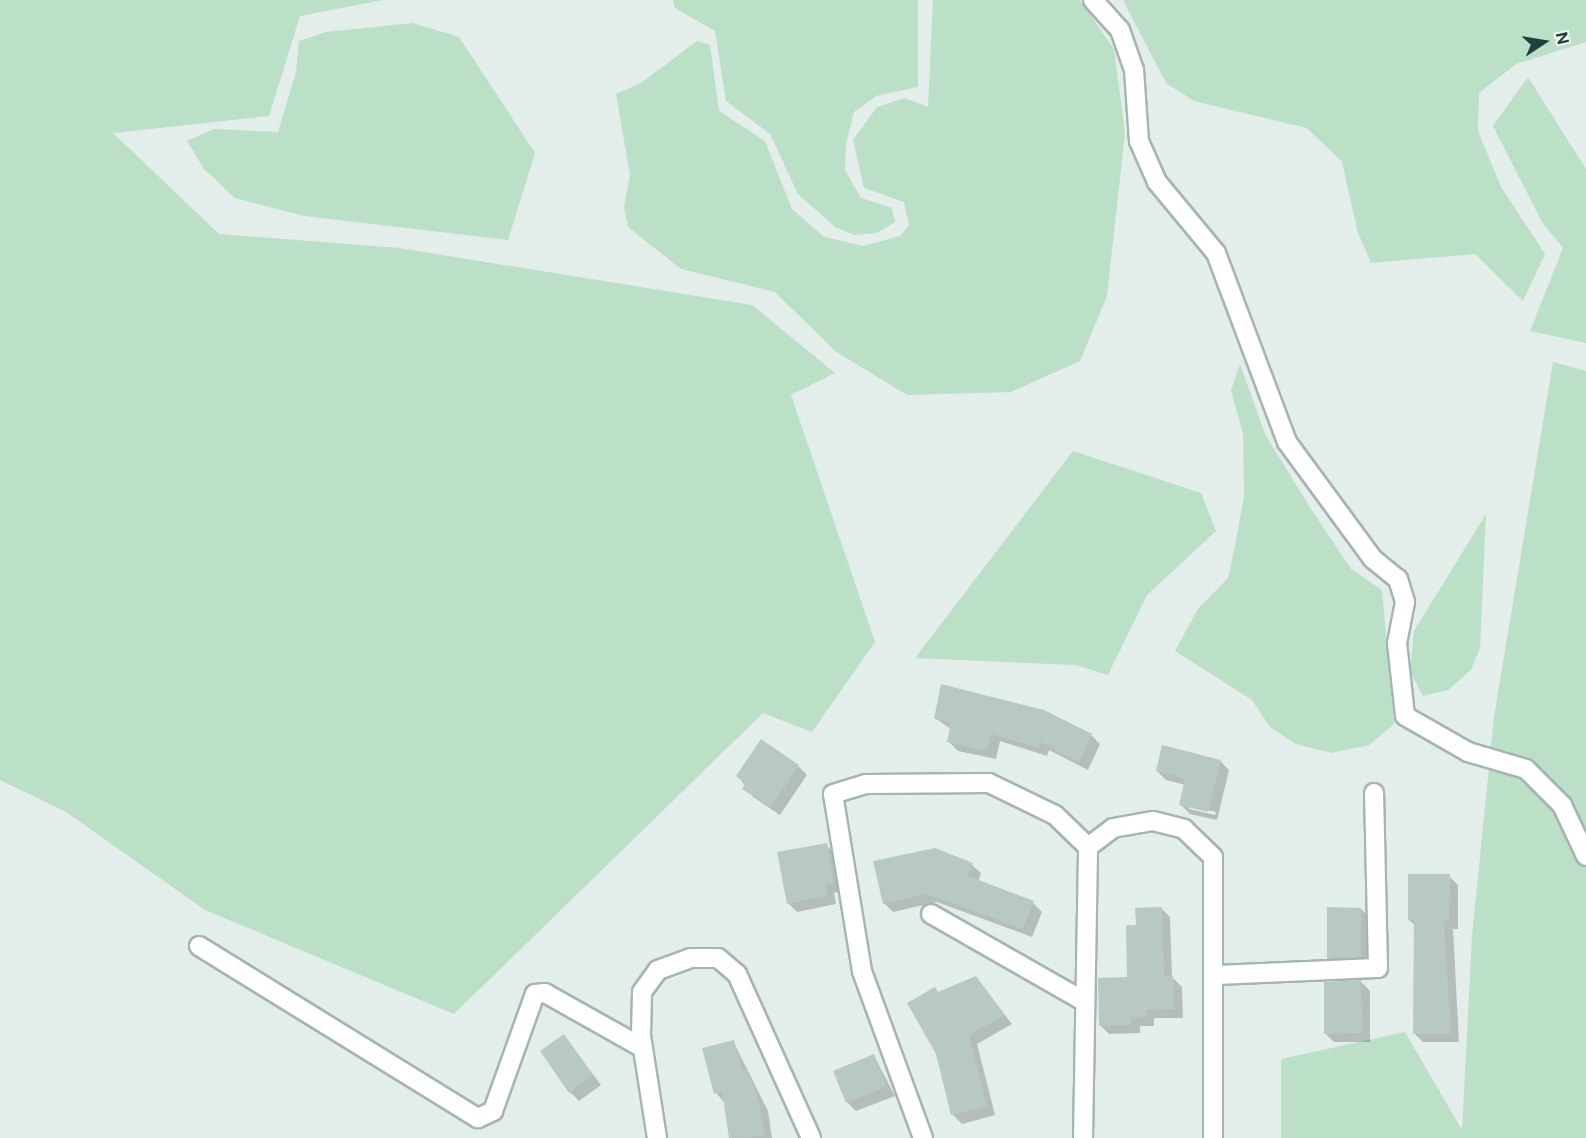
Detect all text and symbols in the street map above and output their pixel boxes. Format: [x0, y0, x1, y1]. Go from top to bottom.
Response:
north arrow [1514, 12, 1574, 72]
text: N [1552, 30, 1573, 46]

